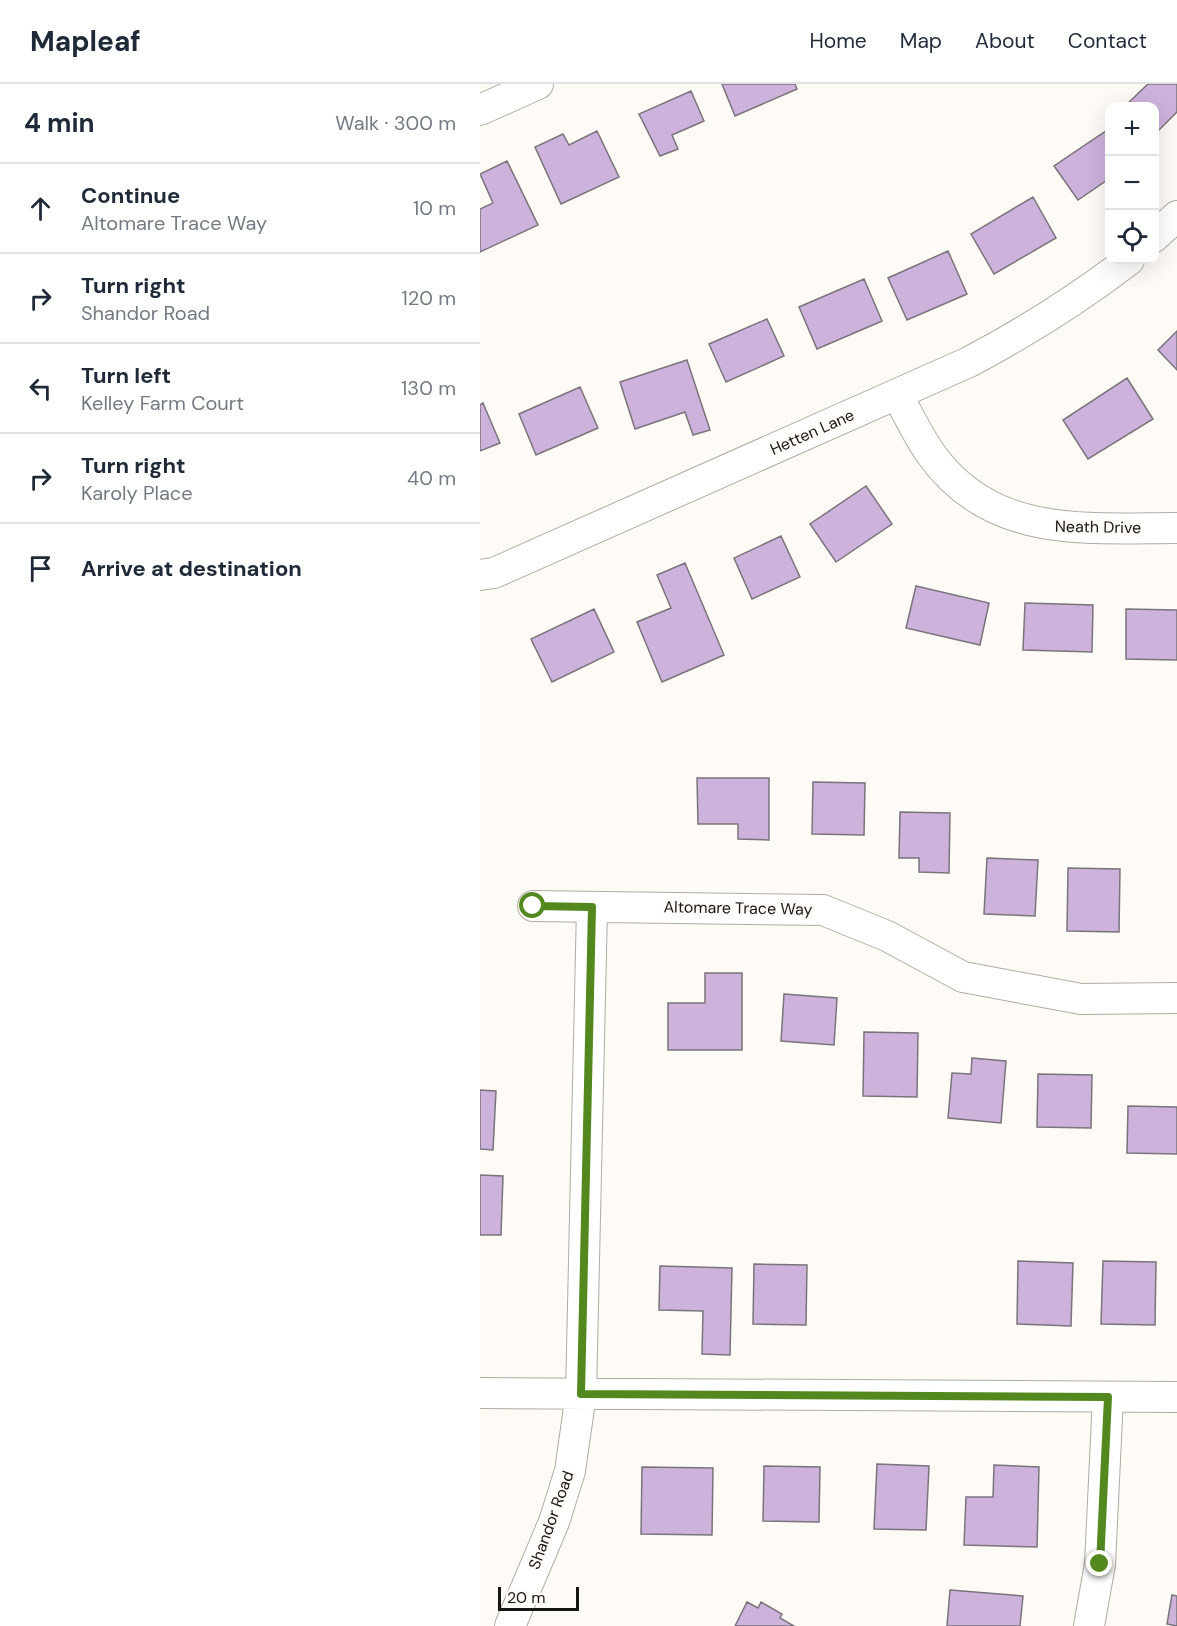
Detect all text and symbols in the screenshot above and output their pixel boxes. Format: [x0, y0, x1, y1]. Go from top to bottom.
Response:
text: Mapleaf [30, 23, 141, 60]
text: Home [809, 27, 867, 55]
text: Map [900, 27, 942, 55]
text: About [975, 27, 1035, 55]
text: Contact [1068, 27, 1147, 55]
map controls [1105, 102, 1159, 264]
button: + [1105, 102, 1159, 156]
text: 4 min [24, 106, 95, 140]
text: Walk · 300 m [335, 110, 456, 136]
button: − [1105, 156, 1159, 210]
text: Continue [81, 181, 180, 210]
icon: ahead [24, 192, 57, 225]
text: 10 m [413, 195, 456, 221]
text: Altomare Trace Way [81, 210, 267, 236]
button: locate [1105, 210, 1159, 264]
text: Turn right [81, 271, 186, 300]
icon: right [24, 282, 57, 315]
text: 120 m [402, 285, 456, 311]
text: Shandor Road [81, 300, 210, 326]
text: Turn left [81, 361, 171, 390]
icon: left [24, 372, 57, 405]
text: 130 m [401, 375, 456, 401]
text: Kelley Farm Court [81, 390, 244, 416]
street label: Hetten Lane [767, 404, 857, 460]
text: Turn right [81, 451, 186, 480]
icon: right [24, 462, 57, 495]
text: 40 m [407, 465, 456, 491]
text: Karoly Place [81, 480, 193, 506]
street label: Neath Drive [1055, 516, 1141, 538]
icon: arrive [24, 552, 57, 585]
text: Arrive at destination [81, 554, 302, 583]
route start [519, 892, 545, 918]
street label: Altomare Trace Way [663, 896, 813, 920]
street label: Shandor Road [523, 1468, 579, 1572]
route end [1086, 1550, 1112, 1576]
scale bar [498, 1584, 579, 1612]
text: 20 m [507, 1587, 546, 1608]

